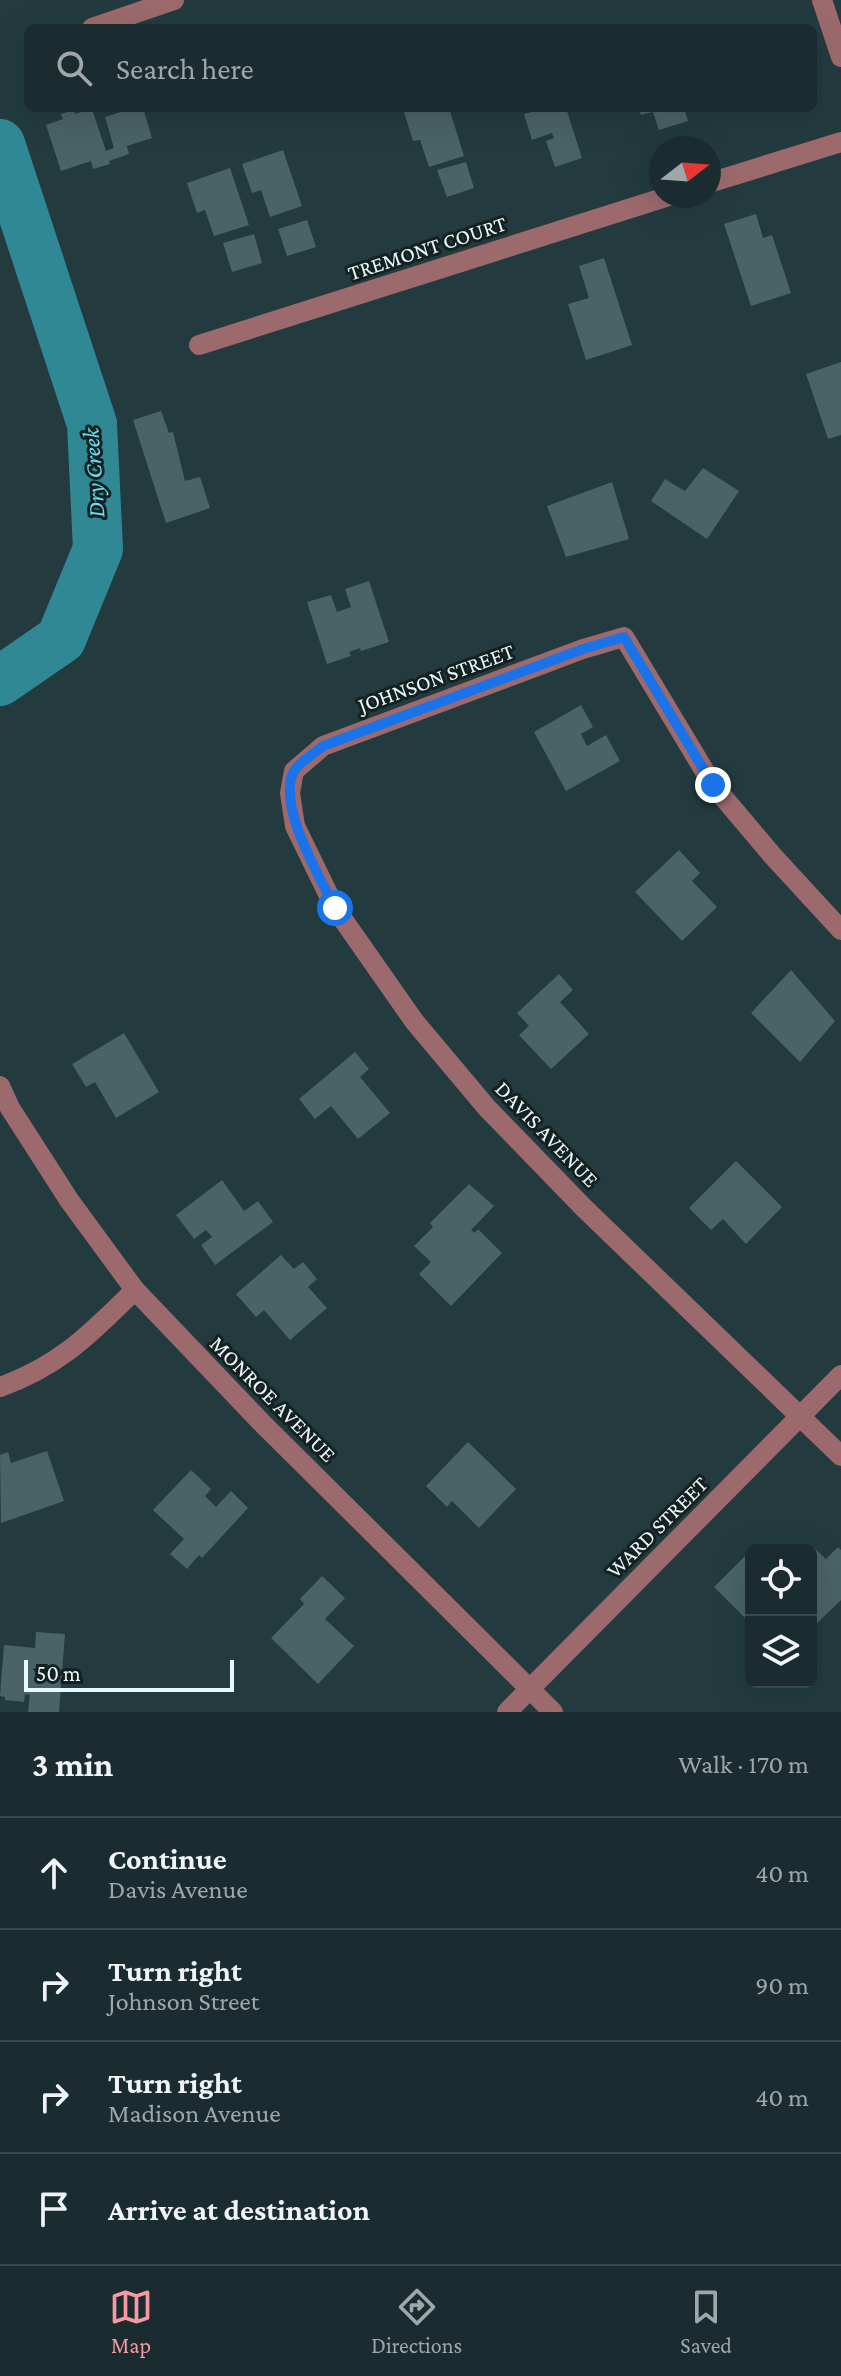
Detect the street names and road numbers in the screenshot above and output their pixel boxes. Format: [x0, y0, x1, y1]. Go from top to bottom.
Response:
street label: TREMONT COURT [345, 211, 509, 285]
street label: JOHNSON STREET [353, 638, 517, 718]
street label: DAVIS AVENUE [490, 1076, 604, 1192]
street label: MONROE AVENUE [205, 1331, 341, 1467]
street label: WARD STREET [601, 1471, 713, 1583]

